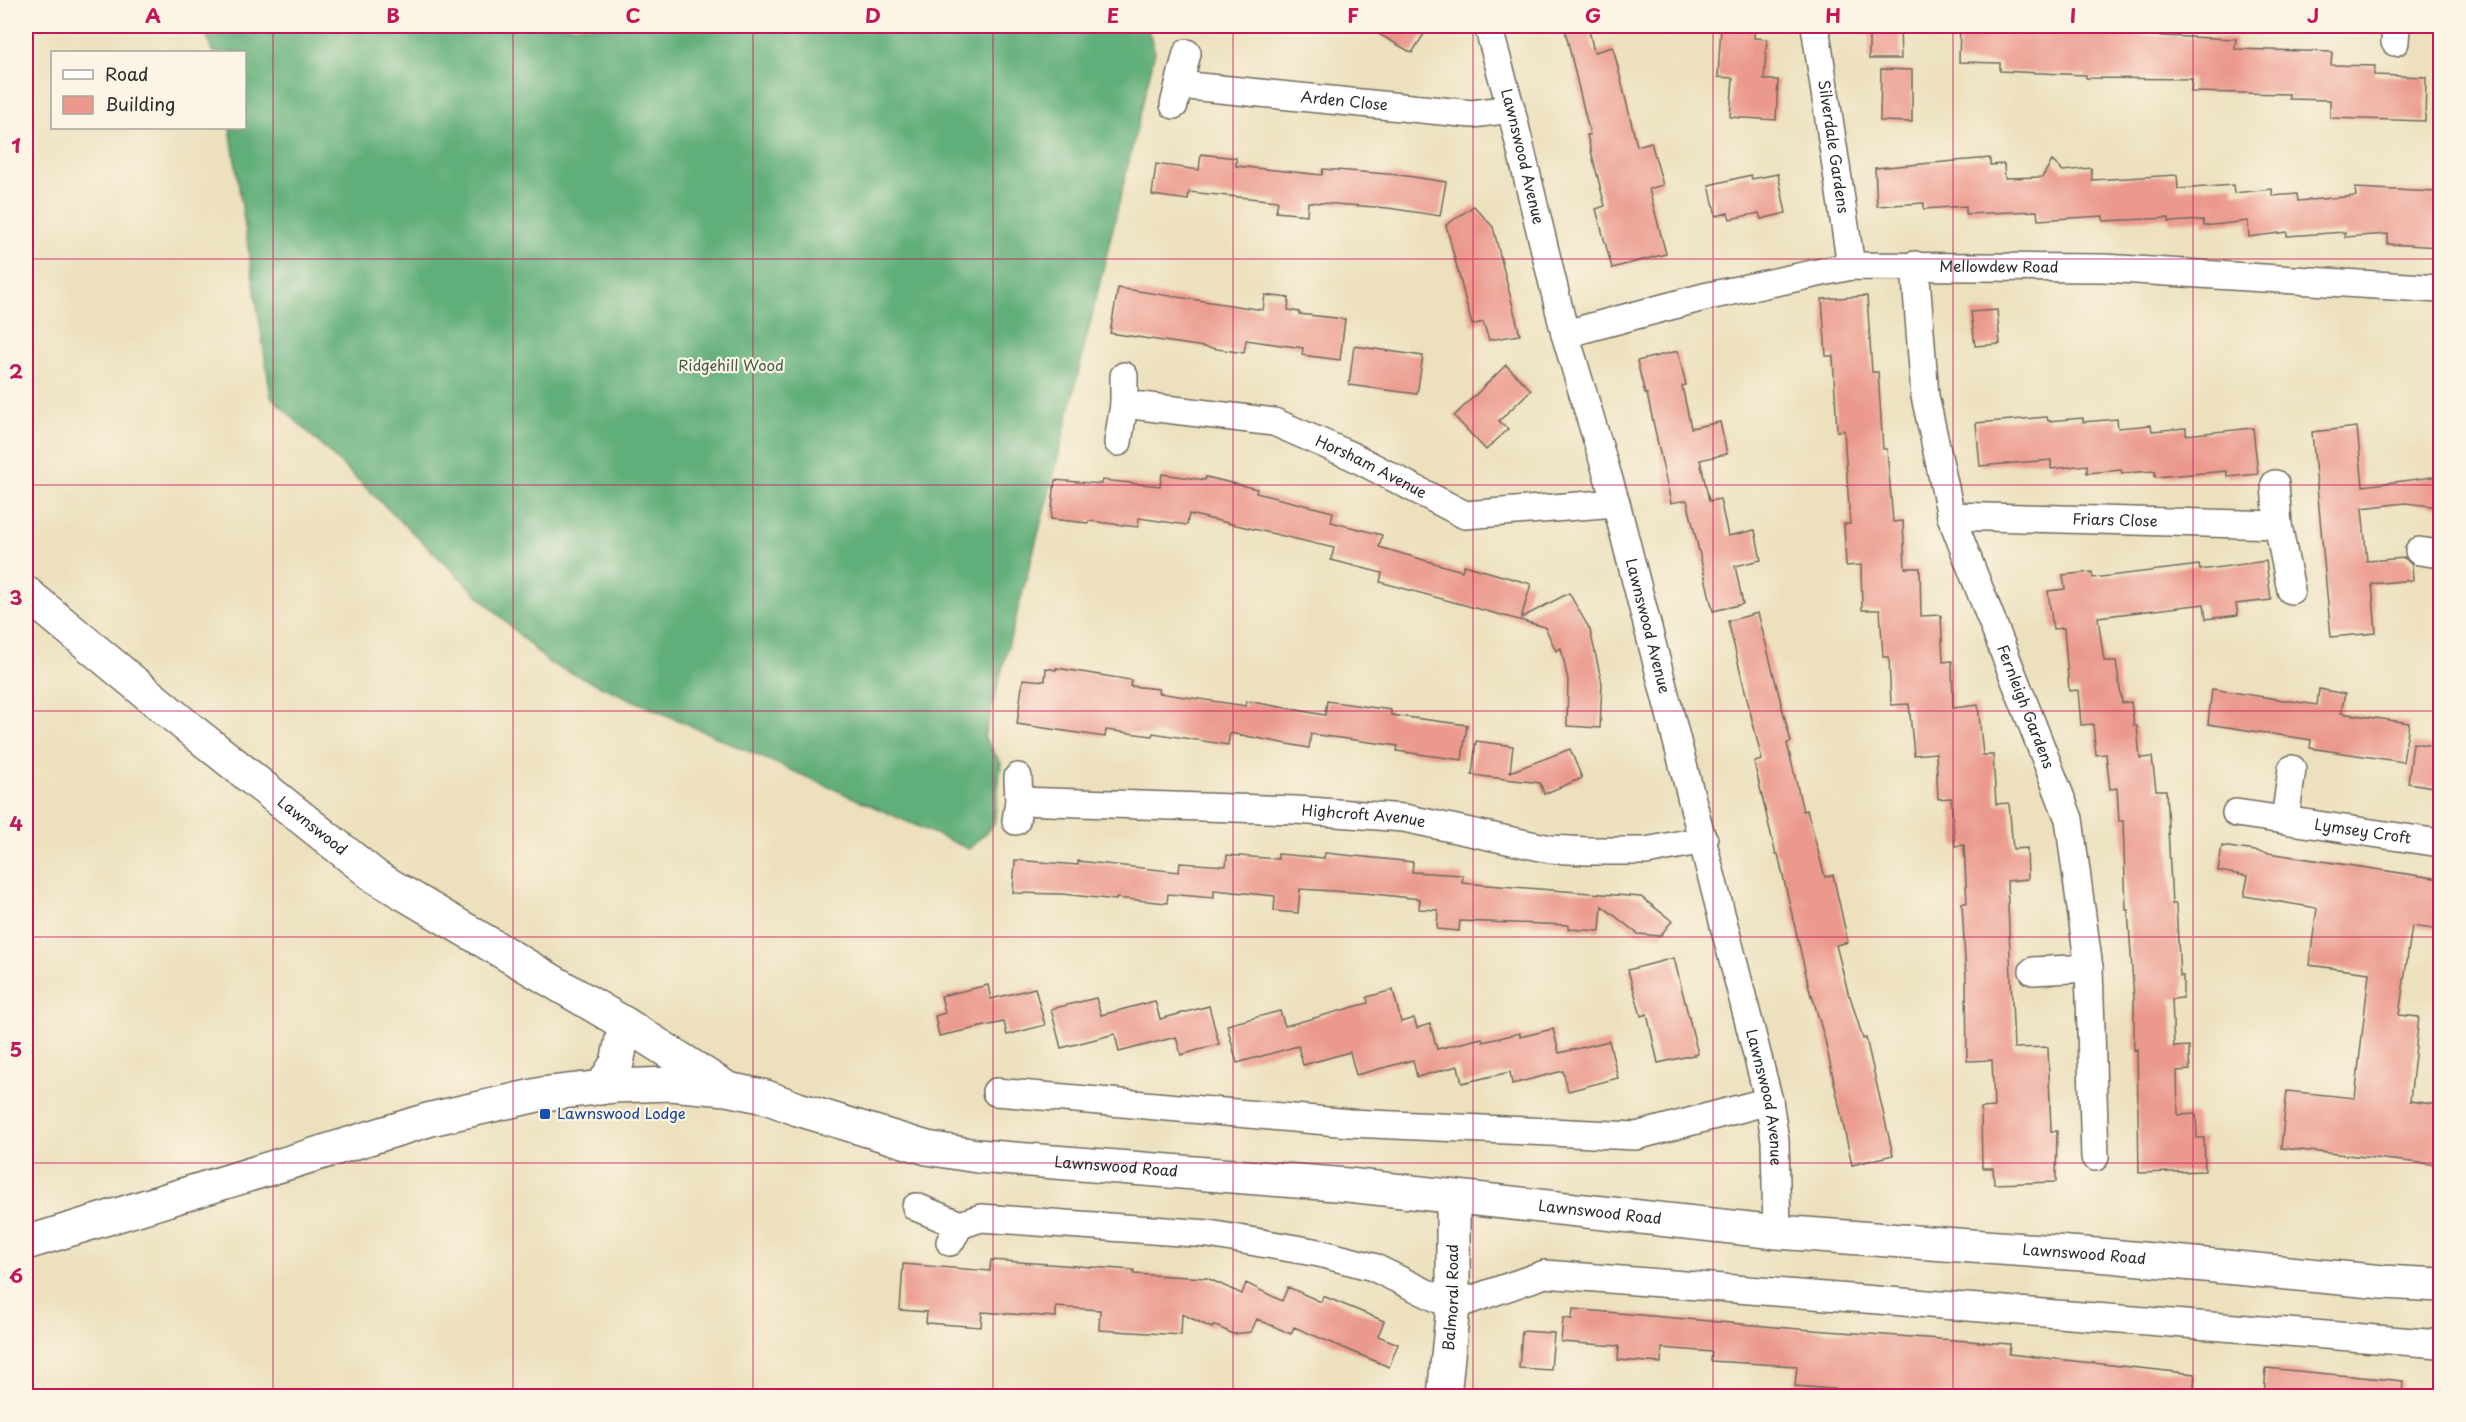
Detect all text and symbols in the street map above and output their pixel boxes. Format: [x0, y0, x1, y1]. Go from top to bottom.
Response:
text: A [145, 0, 161, 30]
text: B [386, 0, 400, 30]
text: C [625, 0, 641, 30]
text: D [865, 0, 881, 30]
text: E [1107, 0, 1119, 30]
text: F [1347, 0, 1359, 30]
text: G [1585, 0, 1601, 30]
text: H [1825, 0, 1841, 30]
text: I [2070, 0, 2076, 30]
text: J [2307, 0, 2319, 30]
legend [51, 51, 246, 129]
text: Road [105, 60, 149, 87]
street label: Silverdale Gardens [1813, 78, 1856, 215]
street label: Arden Close [1300, 84, 1389, 116]
street label: Lawnswood Avenue [1496, 86, 1551, 226]
text: Building [105, 90, 175, 117]
text: 1 [11, 130, 21, 160]
street label: Mellowdew Road [1939, 254, 2059, 278]
park label: Ridgehill Wood [678, 353, 784, 376]
text: 2 [9, 356, 23, 386]
street label: Horsham Avenue [1312, 428, 1431, 503]
street label: Friars Close [2072, 506, 2158, 532]
street label: Lawnswood Avenue [1621, 555, 1677, 696]
text: 3 [9, 582, 23, 612]
street label: Fernleigh Gardens [1992, 641, 2061, 772]
street label: Lawnswood [273, 790, 353, 860]
street label: Highcroft Avenue [1301, 797, 1428, 832]
text: 4 [9, 808, 23, 838]
street label: Lymsey Croft [2313, 812, 2413, 849]
street label: Lawnswood Avenue [1741, 1026, 1789, 1166]
text: 5 [10, 1034, 22, 1064]
place label: Lawnswood Lodge [557, 1101, 686, 1124]
marker: Lawnswood Lodge [538, 1107, 552, 1121]
street label: Lawnswood Road [1054, 1149, 1179, 1182]
street label: Lawnswood Road [1537, 1193, 1663, 1229]
street label: Lawnswood Road [2022, 1237, 2147, 1269]
street label: Balmoral Road [1436, 1244, 1463, 1352]
text: 6 [9, 1260, 23, 1290]

